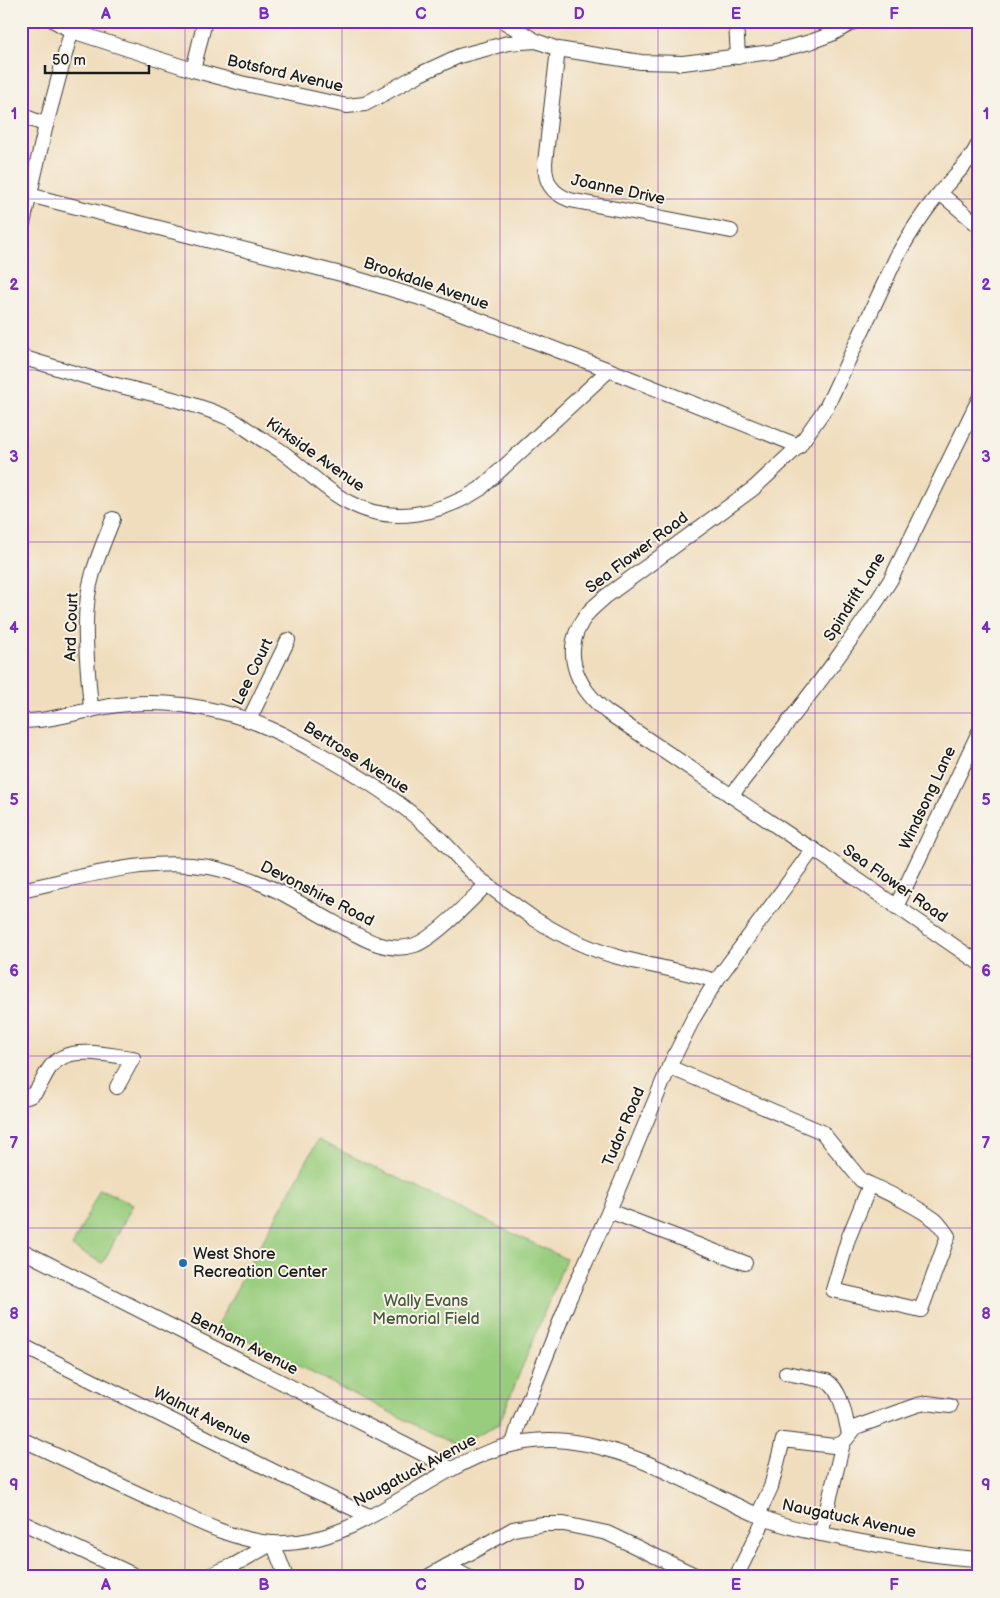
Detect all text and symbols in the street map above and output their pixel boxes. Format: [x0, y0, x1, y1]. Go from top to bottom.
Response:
text: A [100, 5, 111, 24]
text: B [258, 5, 270, 24]
text: C [415, 5, 427, 24]
text: D [573, 5, 585, 24]
text: E [731, 5, 741, 24]
text: F [889, 5, 899, 24]
scale bar [45, 42, 149, 74]
text: 50 m [52, 51, 86, 70]
street label: Botsford Avenue [225, 51, 345, 97]
text: 1 [11, 105, 17, 124]
text: 1 [983, 105, 989, 124]
street label: Joanne Drive [569, 171, 667, 209]
street label: Brookdale Avenue [361, 254, 492, 315]
text: 2 [9, 276, 19, 295]
text: 2 [981, 276, 991, 295]
street label: Kirkside Avenue [262, 414, 368, 496]
text: 3 [9, 448, 19, 467]
text: 3 [981, 448, 991, 467]
street label: Sea Flower Road [582, 508, 692, 598]
street label: Spindrift Lane [820, 549, 890, 645]
street label: Ard Court [61, 592, 83, 662]
text: 4 [9, 619, 19, 638]
text: 4 [981, 619, 991, 638]
street label: Lee Court [229, 635, 277, 709]
street label: Bertrose Avenue [300, 718, 413, 798]
street label: Windsong Lane [896, 743, 960, 853]
text: 5 [9, 791, 19, 810]
text: 5 [981, 791, 991, 810]
street label: Sea Flower Road [839, 841, 951, 927]
street label: Devonshire Road [257, 857, 377, 931]
text: 6 [9, 962, 19, 981]
text: 6 [981, 962, 991, 981]
street label: Tudor Road [599, 1084, 649, 1170]
text: 7 [10, 1134, 19, 1153]
text: 7 [982, 1134, 991, 1153]
place label: West Shore Recreation Center [193, 1245, 327, 1282]
marker: West Shore Recreation Center [177, 1257, 189, 1269]
park label: Wally Evans Memorial Field [372, 1292, 480, 1329]
text: 8 [9, 1305, 19, 1324]
text: 8 [981, 1305, 991, 1324]
street label: Benham Avenue [187, 1309, 302, 1380]
street label: Walnut Avenue [150, 1383, 254, 1449]
street label: Naugatuck Avenue [350, 1430, 480, 1511]
text: 9 [9, 1476, 19, 1495]
text: 9 [981, 1476, 991, 1495]
street label: Naugatuck Avenue [780, 1496, 918, 1543]
text: A [100, 1576, 111, 1595]
text: B [258, 1576, 270, 1595]
text: C [415, 1576, 427, 1595]
text: D [573, 1576, 585, 1595]
text: E [731, 1576, 741, 1595]
text: F [889, 1576, 899, 1595]

